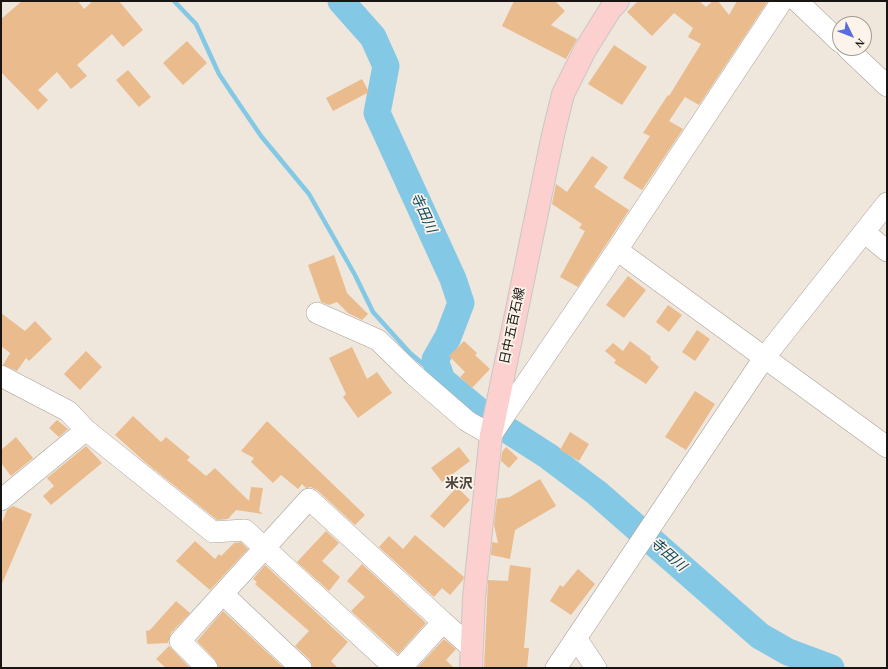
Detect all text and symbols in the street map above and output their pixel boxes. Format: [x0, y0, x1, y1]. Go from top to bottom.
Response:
north arrow [832, 16, 872, 56]
text: N [853, 36, 867, 50]
water label: 寺田川 [407, 190, 439, 236]
street label: 日中五百石線 [497, 286, 529, 366]
district label: 米沢 [445, 476, 473, 492]
water label: 寺田川 [647, 535, 689, 575]

